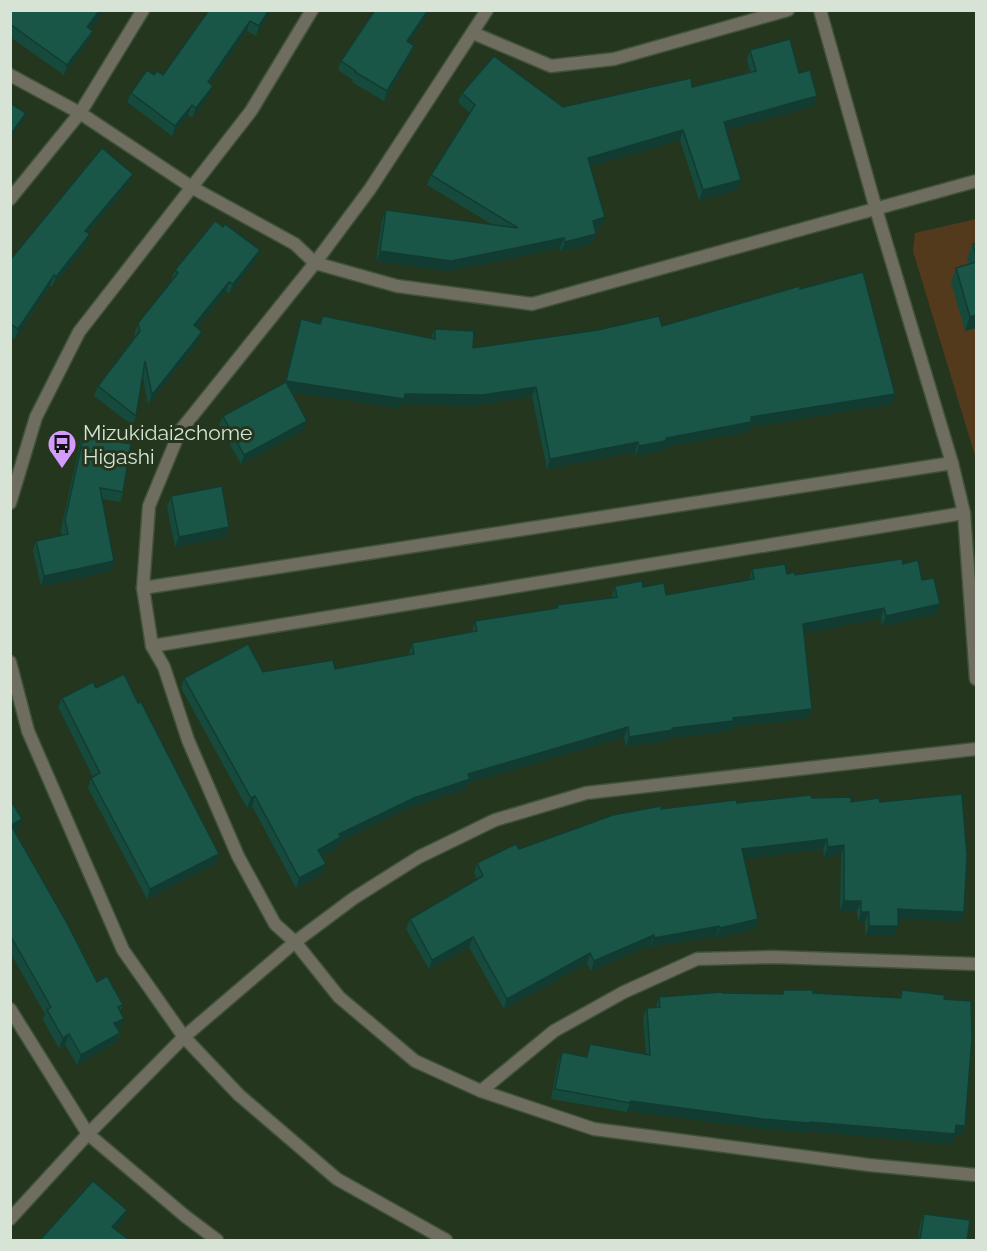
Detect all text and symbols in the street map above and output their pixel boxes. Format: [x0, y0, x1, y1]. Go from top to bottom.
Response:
place label: Mizukidai2chome Higashi [83, 420, 252, 469]
bus stop icon: Mizukidai2chome Higashi [46, 428, 78, 470]

